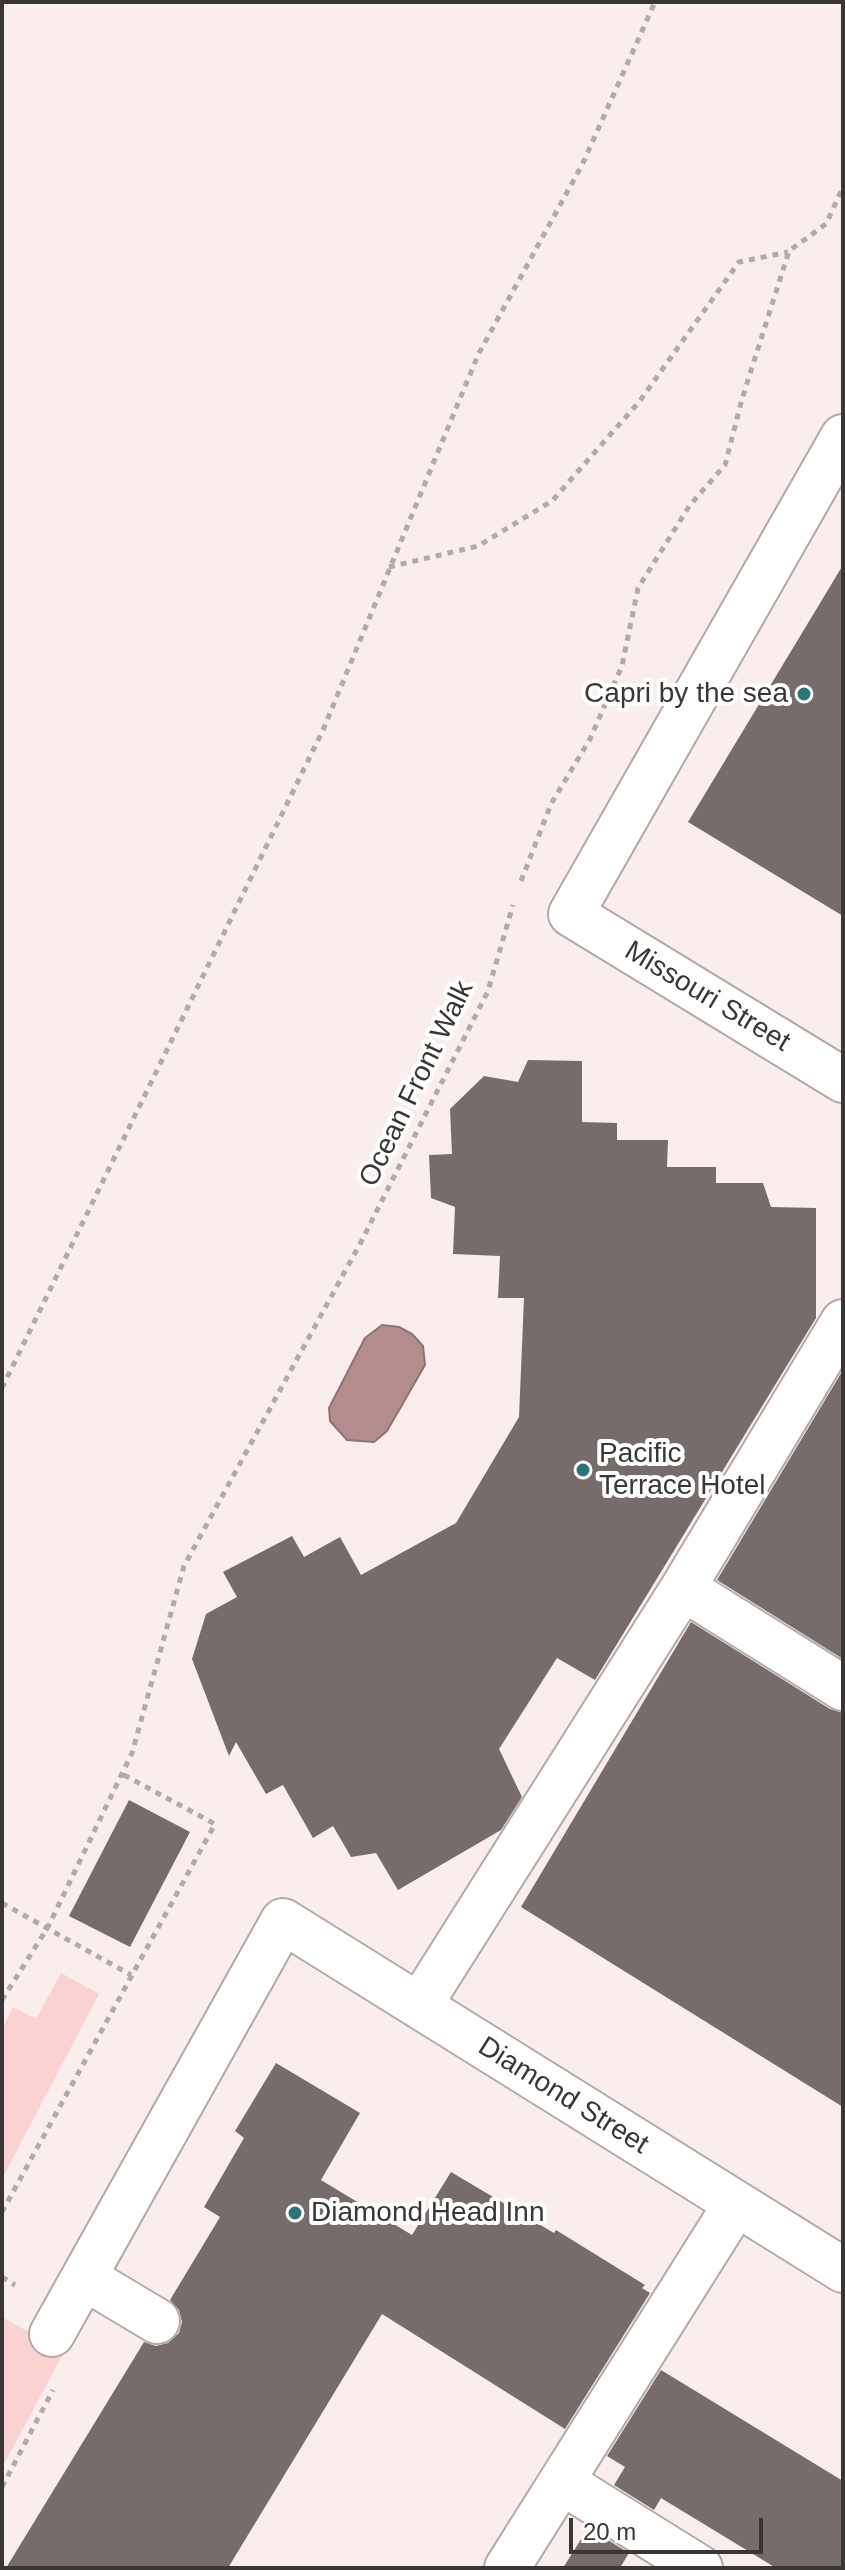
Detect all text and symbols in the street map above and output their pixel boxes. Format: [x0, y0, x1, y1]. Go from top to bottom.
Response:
place label: Capri by the sea [584, 677, 788, 711]
marker: Capri by the sea [795, 685, 813, 703]
street label: Missouri Street [618, 935, 796, 1059]
street label: Ocean Front Walk [353, 976, 481, 1192]
place label: Pacific Terrace Hotel [599, 1437, 766, 1503]
marker: Pacific Terrace Hotel [574, 1461, 592, 1479]
street label: Diamond Street [472, 2030, 654, 2162]
place label: Diamond Head Inn [311, 2196, 544, 2230]
marker: Diamond Head Inn [286, 2204, 304, 2222]
scale bar [573, 2502, 767, 2552]
text: 20 m [583, 2518, 636, 2545]

